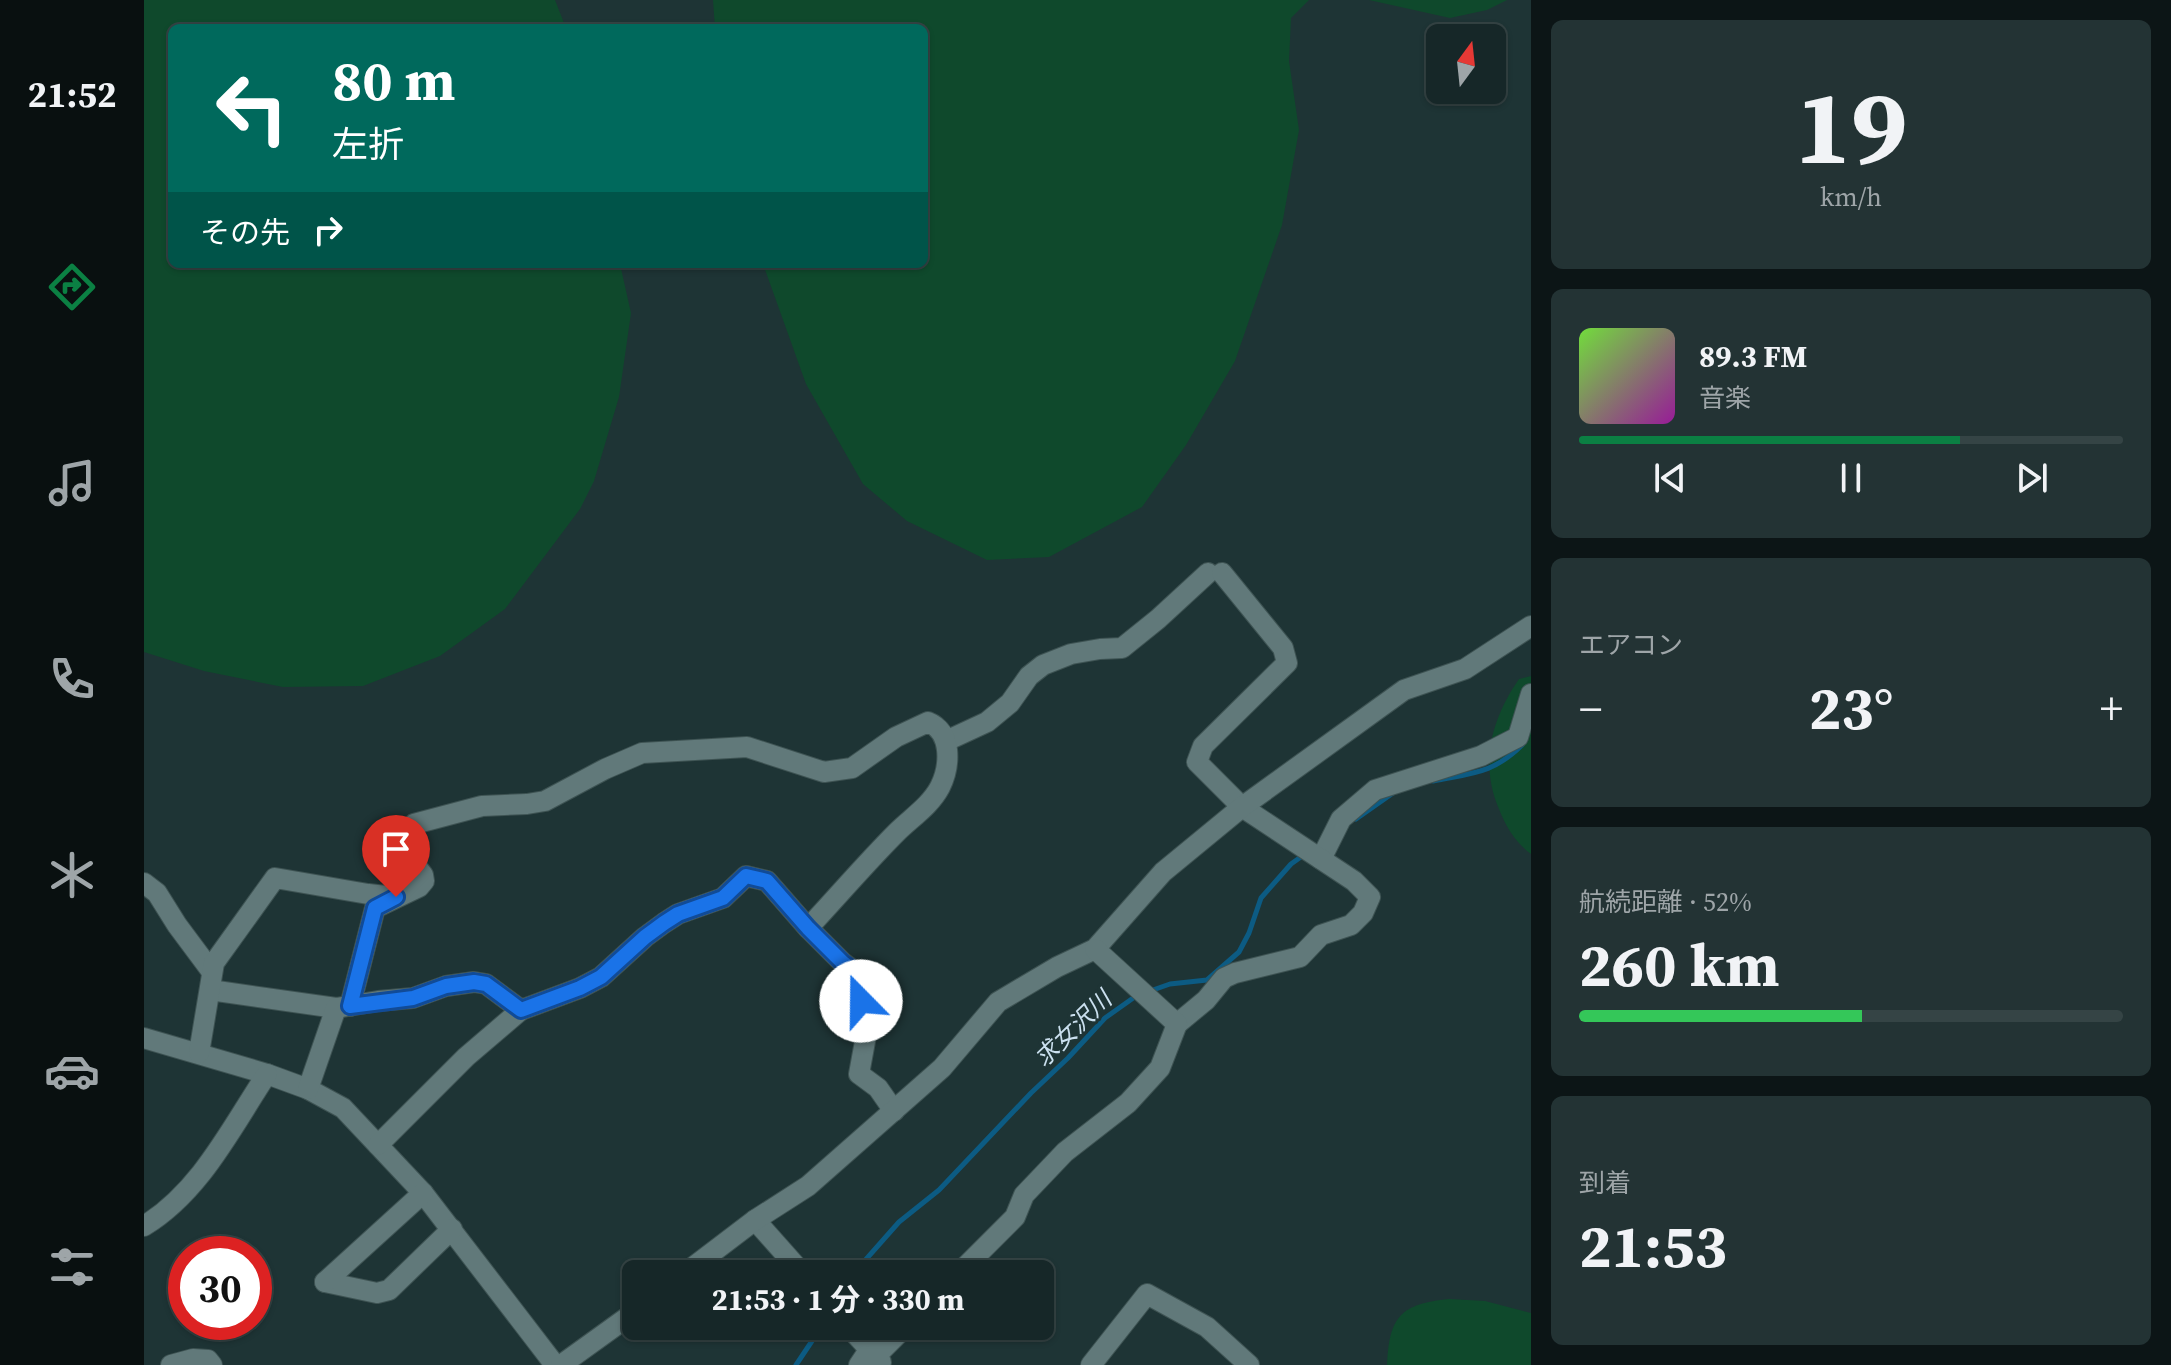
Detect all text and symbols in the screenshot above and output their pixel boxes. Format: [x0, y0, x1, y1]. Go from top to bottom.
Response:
north arrow [1426, 24, 1506, 104]
map controls [1426, 24, 1506, 104]
text: 80 m [332, 42, 455, 119]
text: 19 [1795, 55, 1907, 198]
icon: left [200, 56, 304, 160]
text: 21:52 [28, 70, 116, 119]
text: 左折 [332, 120, 404, 169]
text: km/h [1820, 179, 1882, 215]
icon: right [306, 208, 350, 252]
text: その先 [200, 212, 290, 253]
icon: directions [44, 259, 100, 315]
text: 89.3 FM [1699, 336, 1807, 377]
text: 音楽 [1699, 380, 1751, 416]
icon: music [44, 455, 100, 511]
icon: previous [1648, 456, 1692, 500]
icon: pause [1829, 456, 1873, 500]
icon: next [2010, 456, 2054, 500]
text: エアコン [1579, 627, 1683, 663]
icon: phone [44, 651, 100, 707]
text: 23° [1809, 667, 1893, 749]
text: − [1579, 678, 1602, 739]
text: + [2100, 678, 2123, 739]
pin [362, 815, 430, 897]
icon: arrive [374, 827, 418, 871]
icon: climate [44, 847, 100, 903]
text: 航続距離 · 52% [1579, 884, 1752, 920]
text: 260 km [1579, 924, 1780, 1006]
position arrow [819, 959, 903, 1043]
water label: 求女沢川 [1027, 981, 1121, 1074]
icon: car [44, 1043, 100, 1099]
text: 到着 [1579, 1165, 1631, 1201]
text: 21:53 [1579, 1205, 1727, 1287]
speed limit sign: 30 [168, 1236, 272, 1340]
icon: filters [44, 1239, 100, 1295]
text: 21:53 · 1 分 · 330 m [712, 1279, 964, 1320]

